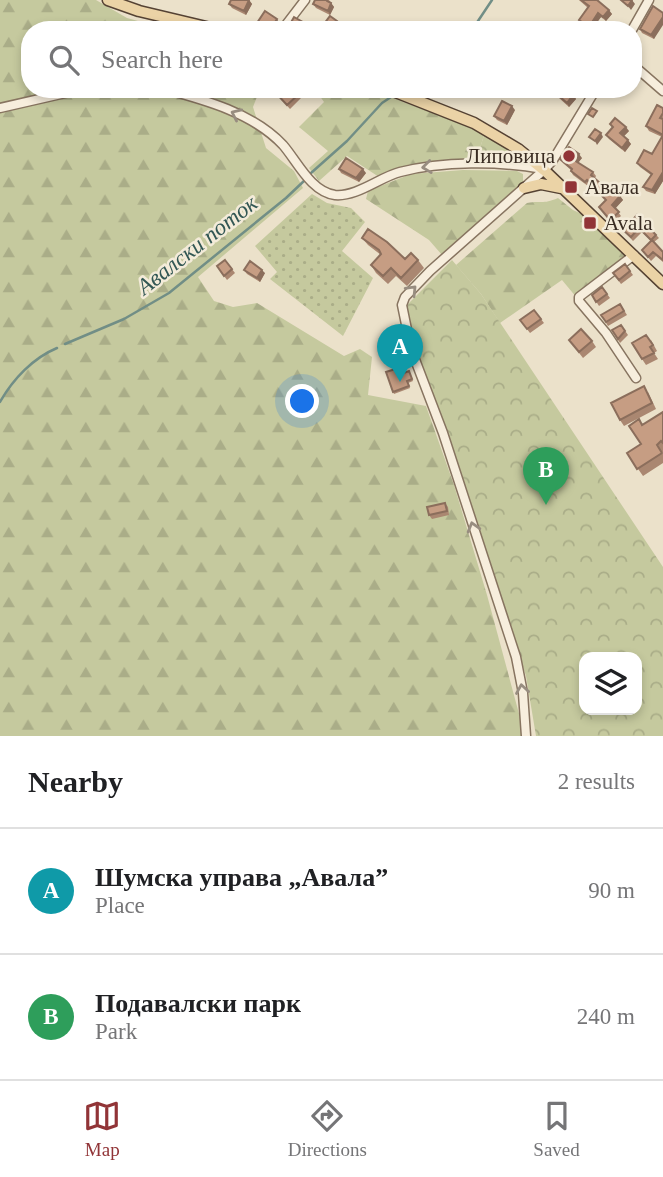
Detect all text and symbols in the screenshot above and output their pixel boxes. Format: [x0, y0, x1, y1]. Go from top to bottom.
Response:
search box [21, 21, 642, 98]
icon: search [45, 41, 83, 79]
text: Search here [101, 45, 223, 74]
one-way arrow [231, 108, 243, 122]
place label: Липовица [466, 144, 556, 168]
marker: Липовица [561, 148, 577, 164]
one-way arrow [421, 160, 432, 175]
place label: Авала [585, 175, 640, 199]
marker: Авала [563, 179, 579, 195]
water label: Авалски поток [130, 190, 262, 301]
place label: Avala [604, 211, 653, 235]
marker: Avala [582, 215, 598, 231]
one-way arrow [404, 285, 417, 298]
pin: A [377, 324, 423, 382]
your location [285, 384, 319, 418]
pin: B [523, 447, 569, 505]
one-way arrow [466, 521, 481, 533]
map controls [579, 652, 642, 715]
button: layers [579, 652, 642, 715]
one-way arrow [515, 683, 530, 695]
text: Nearby [28, 765, 123, 798]
text: 2 results [558, 769, 635, 794]
text: Шумска управа „Авала” [95, 863, 388, 892]
text: A [43, 878, 59, 903]
text: 90 m [588, 878, 635, 903]
text: Place [95, 893, 145, 918]
text: Подавалски парк [95, 989, 301, 1018]
text: B [43, 1004, 59, 1029]
text: 240 m [577, 1004, 635, 1029]
text: Park [95, 1019, 137, 1044]
tab: Map [83, 1097, 121, 1161]
tab: Directions [288, 1097, 367, 1161]
tab: Saved [533, 1097, 580, 1161]

